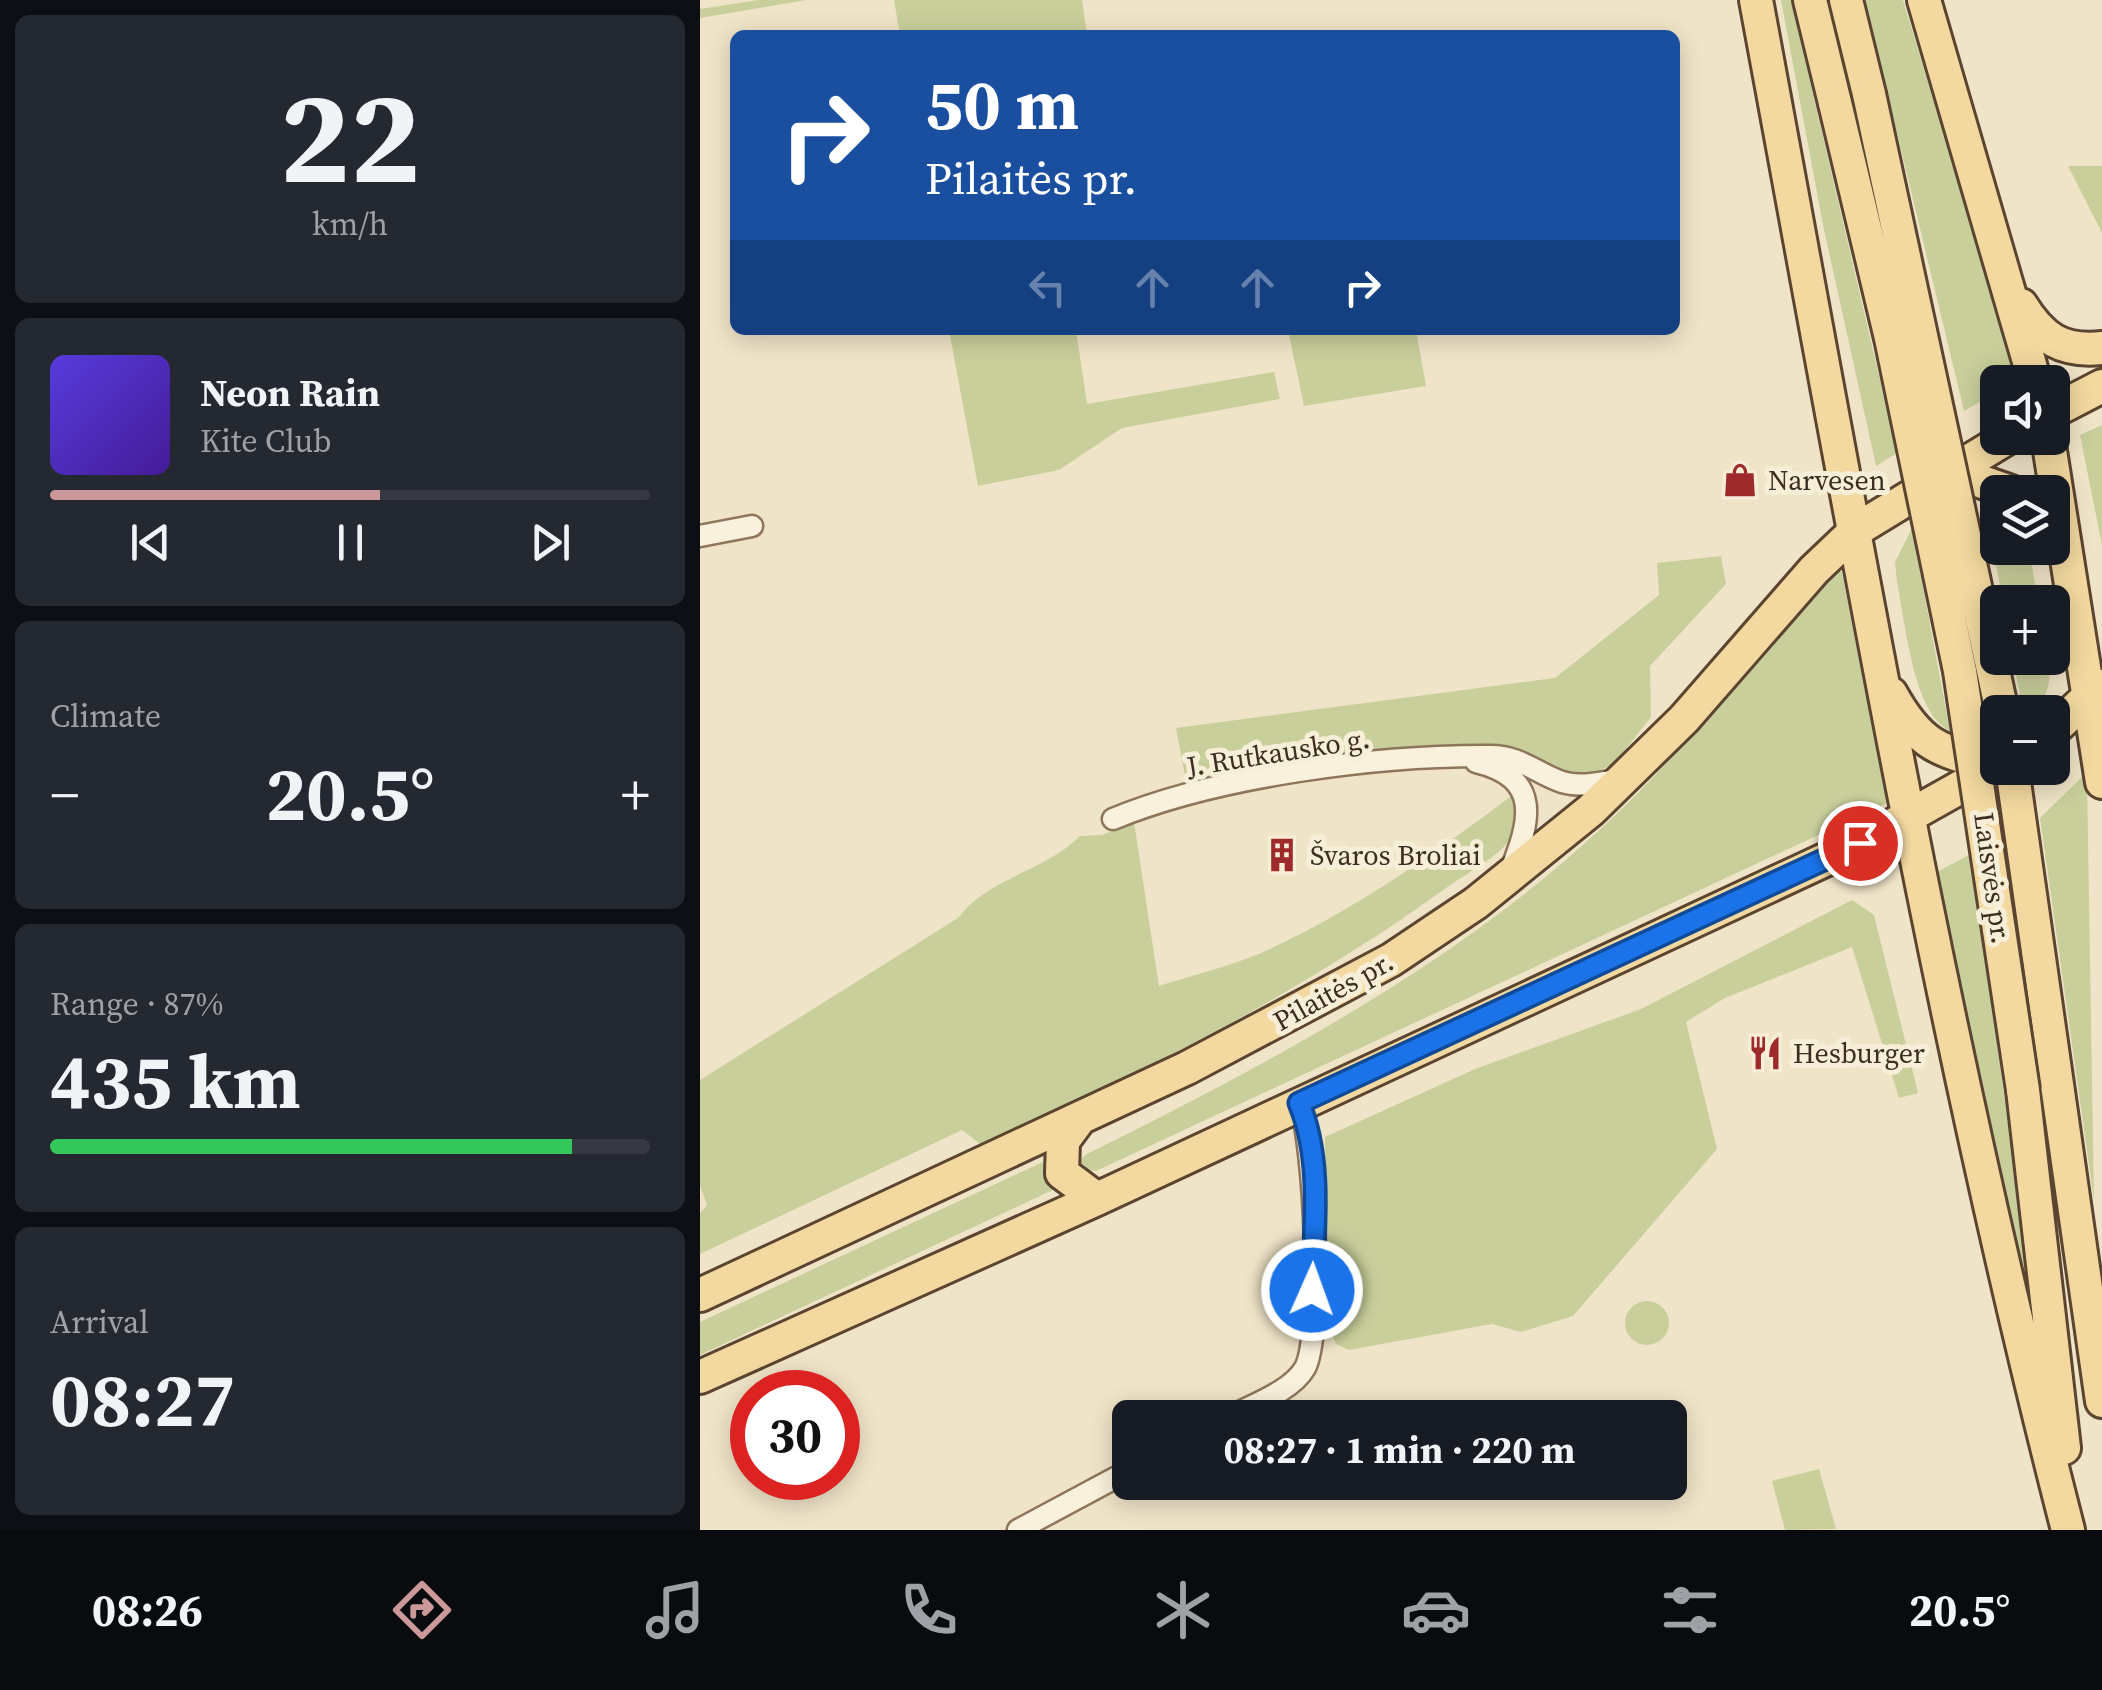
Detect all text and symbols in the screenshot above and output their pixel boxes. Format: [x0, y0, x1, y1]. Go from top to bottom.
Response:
text: 22 [280, 47, 420, 226]
text: 50 m [925, 56, 1079, 152]
icon: right [760, 70, 890, 200]
text: Pilaitės pr. [925, 147, 1137, 209]
text: km/h [312, 202, 388, 246]
icon: left [1020, 260, 1075, 315]
icon: ahead [1125, 260, 1180, 315]
icon: ahead [1230, 260, 1285, 315]
icon: right [1335, 260, 1390, 315]
map controls [1980, 365, 2070, 785]
button: sound [1980, 365, 2070, 455]
text: Neon Rain [200, 367, 380, 419]
text: Kite Club [200, 419, 332, 463]
shop icon: Narvesen [1721, 461, 1759, 499]
place label: Narvesen [1768, 461, 1886, 499]
button: layers [1980, 475, 2070, 565]
icon: previous [123, 515, 178, 570]
icon: pause [323, 515, 378, 570]
icon: next [523, 515, 578, 570]
button: + [1980, 585, 2070, 675]
text: Climate [50, 694, 161, 738]
button: − [1980, 695, 2070, 785]
street label: J. Rutkausko g. [1183, 719, 1372, 785]
text: 20.5° [265, 742, 435, 845]
text: − [50, 757, 79, 832]
text: + [621, 757, 650, 832]
pin [1818, 801, 1903, 886]
street label: Laisvės pr. [1965, 810, 2021, 946]
icon: arrive [1833, 816, 1888, 871]
building icon: Švaros Broliai [1263, 836, 1301, 874]
place label: Švaros Broliai [1310, 836, 1481, 874]
street label: Pilaitės pr. [1266, 942, 1400, 1040]
text: Range · 87% [50, 982, 224, 1026]
text: 435 km [50, 1030, 301, 1133]
restaurant icon: Hesburger [1746, 1034, 1784, 1072]
place label: Hesburger [1793, 1034, 1925, 1072]
position arrow [1260, 1238, 1364, 1342]
text: Arrival [50, 1300, 149, 1344]
text: 08:27 [50, 1348, 235, 1451]
speed limit sign: 30 [730, 1370, 860, 1500]
text: 08:27 · 1 min · 220 m [1223, 1424, 1576, 1476]
icon: directions [387, 1575, 457, 1645]
icon: music [640, 1575, 710, 1645]
icon: phone [894, 1575, 964, 1645]
icon: climate [1148, 1575, 1218, 1645]
icon: car [1401, 1575, 1471, 1645]
icon: filters [1655, 1575, 1725, 1645]
text: 08:26 [92, 1579, 203, 1641]
text: 20.5° [1909, 1579, 2010, 1641]

